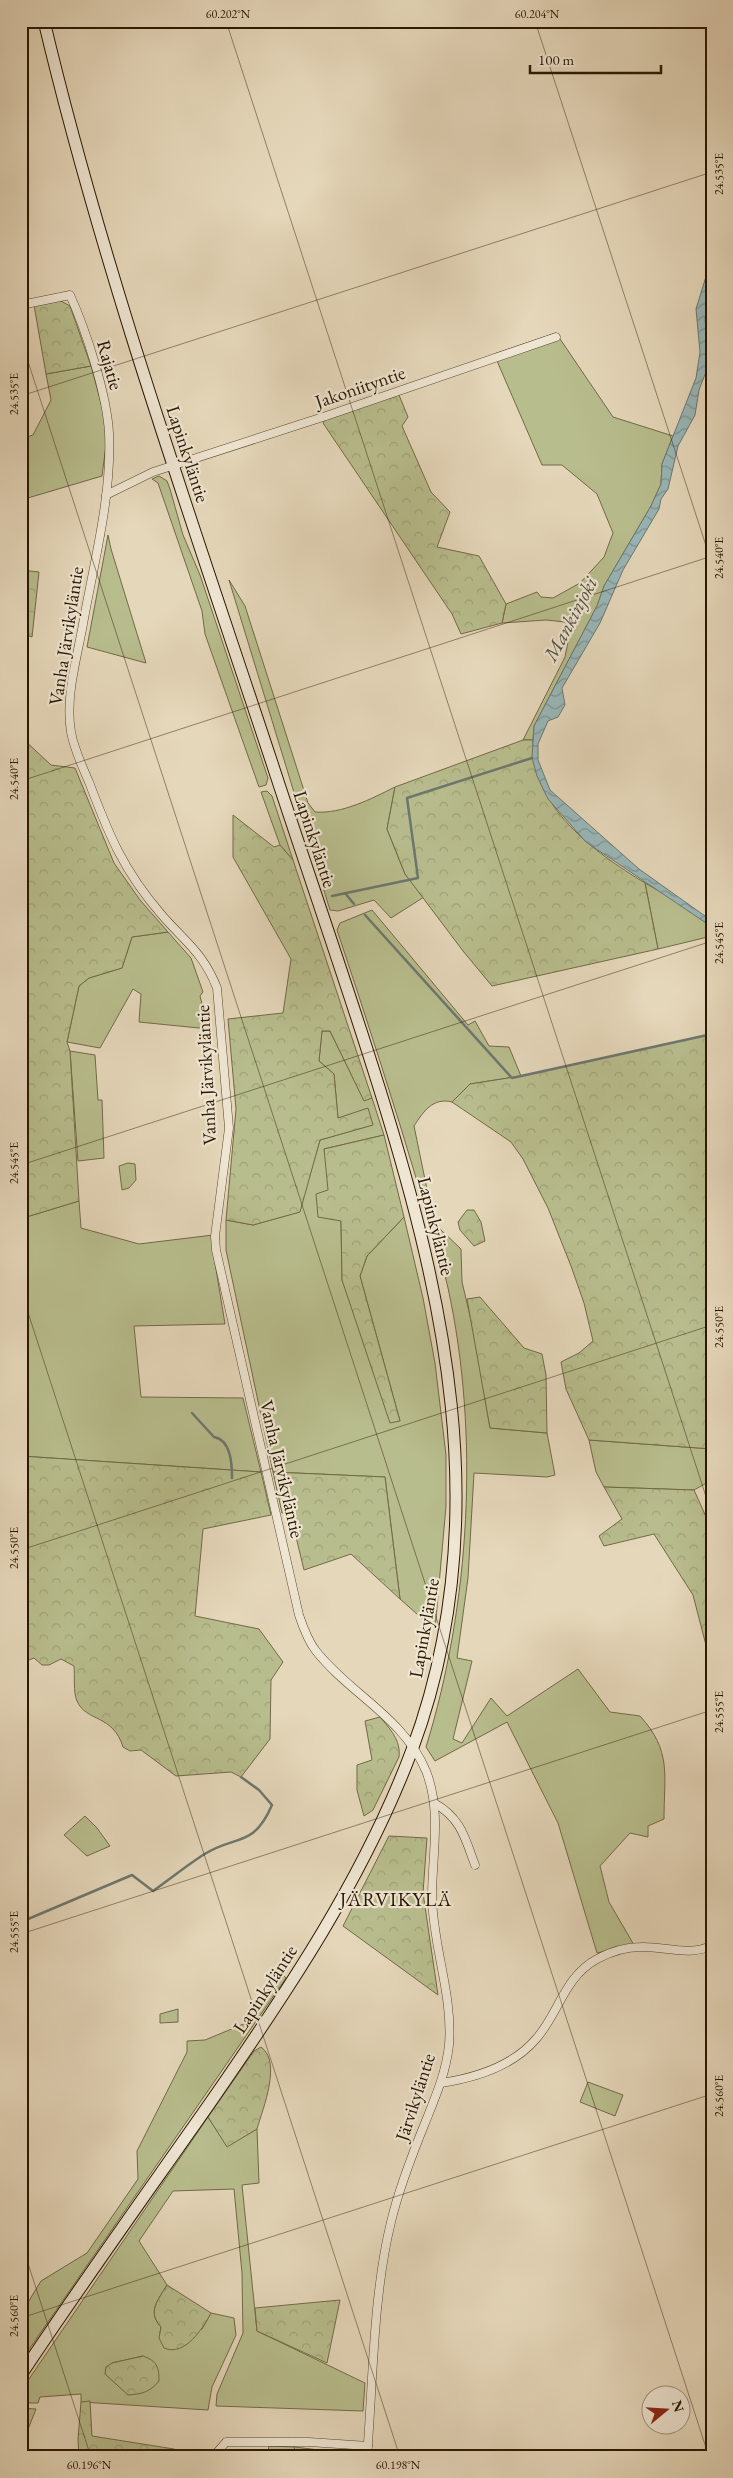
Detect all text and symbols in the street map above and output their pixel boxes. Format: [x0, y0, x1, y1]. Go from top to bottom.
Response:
text: 60.202°N [206, 6, 251, 22]
text: 60.204°N [515, 6, 560, 22]
scale bar [530, 42, 662, 74]
text: 100 m [538, 50, 575, 69]
text: 24.535°E [711, 153, 727, 195]
street label: Rajatie [91, 337, 129, 393]
street label: Jakoniityntie [310, 360, 409, 415]
text: 24.535°E [6, 373, 22, 415]
street label: Lapinkyläntie [161, 402, 215, 506]
text: 24.540°E [711, 537, 727, 579]
street label: Vanha Järvikyläntie [43, 565, 89, 707]
water label: Mankinjoki [537, 571, 603, 666]
text: 24.540°E [6, 758, 22, 800]
street label: Lapinkyläntie [288, 787, 342, 891]
text: 24.545°E [711, 922, 727, 964]
street label: Vanha Järvikyläntie [190, 1004, 222, 1146]
text: 24.545°E [6, 1142, 22, 1184]
street label: Lapinkyläntie [412, 1174, 460, 1278]
text: 24.550°E [711, 1306, 727, 1348]
street label: Vanha Järvikyläntie [254, 1398, 310, 1540]
text: 24.550°E [6, 1527, 22, 1569]
street label: Lapinkyläntie [403, 1576, 445, 1680]
text: 24.555°E [711, 1691, 727, 1733]
district label: JÄRVIKYLÄ [338, 1886, 452, 1912]
text: 24.555°E [6, 1911, 22, 1953]
street label: Lapinkyläntie [227, 1940, 303, 2038]
street label: Järvikyläntie [388, 2050, 441, 2146]
text: 24.560°E [711, 2075, 727, 2117]
text: 24.560°E [6, 2295, 22, 2337]
north arrow [640, 2386, 690, 2436]
text: N [668, 2398, 689, 2415]
text: 60.196°N [67, 2457, 112, 2473]
text: 60.198°N [376, 2457, 421, 2473]

